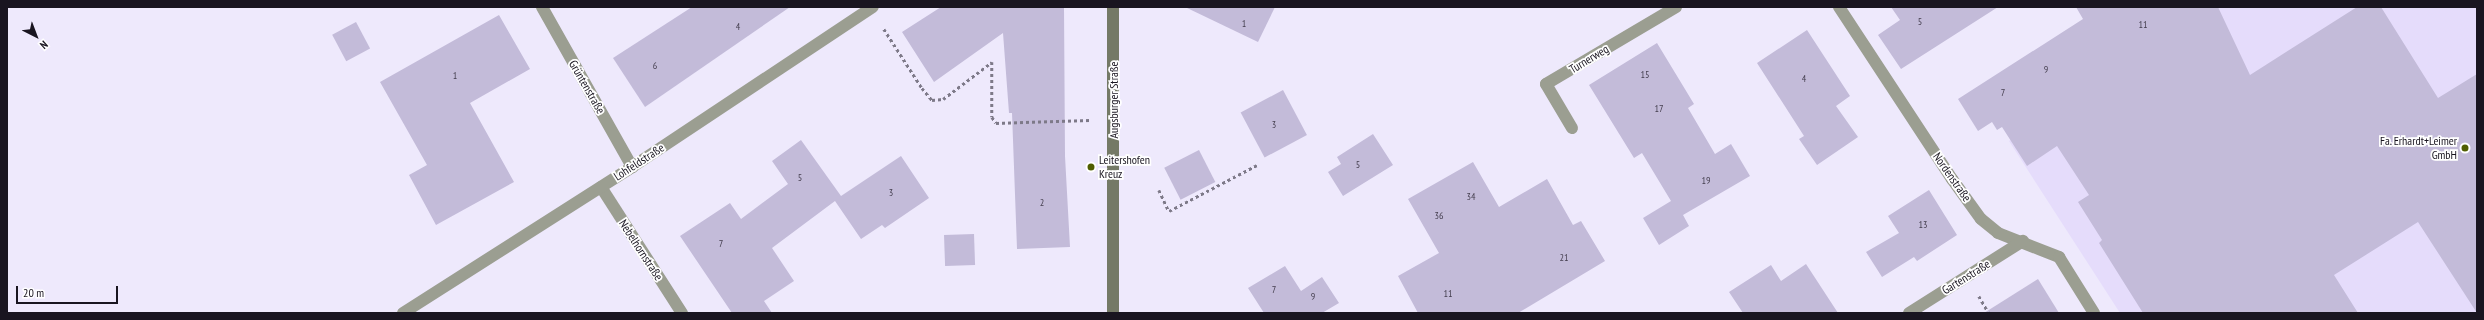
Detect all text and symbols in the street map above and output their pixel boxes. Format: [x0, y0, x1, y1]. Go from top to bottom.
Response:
north arrow [16, 16, 56, 56]
house number: 5 [1918, 16, 1922, 28]
house number: 1 [1242, 18, 1246, 30]
house number: 11 [2139, 19, 2147, 31]
house number: 4 [736, 21, 740, 33]
text: N [37, 38, 51, 52]
street label: Turnerweg [1567, 42, 1611, 76]
street label: Grüntenstraße [566, 58, 608, 116]
house number: 6 [653, 60, 657, 72]
street label: Augsburger Straße [1107, 61, 1121, 139]
house number: 9 [2044, 64, 2048, 76]
house number: 15 [1641, 69, 1649, 81]
house number: 1 [453, 70, 457, 82]
house number: 4 [1802, 73, 1806, 85]
house number: 7 [2001, 87, 2005, 99]
house number: 17 [1655, 103, 1663, 115]
house number: 3 [1272, 119, 1276, 131]
place label: Fa. Erhardt+Leimer GmbH [2379, 134, 2457, 162]
street label: Lohfeldstraße [611, 140, 667, 184]
marker: Fa. Erhardt+Leimer GmbH [2460, 143, 2470, 153]
street label: Nordenstraße [1930, 150, 1974, 204]
place label: Leitershofen Kreuz [1099, 153, 1150, 181]
house number: 5 [1356, 159, 1360, 171]
marker: Leitershofen Kreuz [1086, 162, 1096, 172]
house number: 5 [798, 172, 802, 184]
house number: 19 [1702, 175, 1710, 187]
house number: 3 [889, 187, 893, 199]
house number: 34 [1467, 191, 1475, 203]
house number: 2 [1040, 197, 1044, 209]
house number: 36 [1435, 210, 1443, 222]
street label: Nebelhornstraße [616, 217, 666, 283]
house number: 13 [1919, 219, 1927, 231]
house number: 7 [719, 238, 723, 250]
house number: 21 [1560, 252, 1568, 264]
street label: Gartenstraße [1939, 257, 1993, 297]
scale bar [18, 278, 120, 304]
house number: 7 [1272, 284, 1276, 296]
text: 20 m [23, 285, 44, 300]
house number: 11 [1444, 288, 1452, 300]
house number: 9 [1311, 291, 1315, 303]

